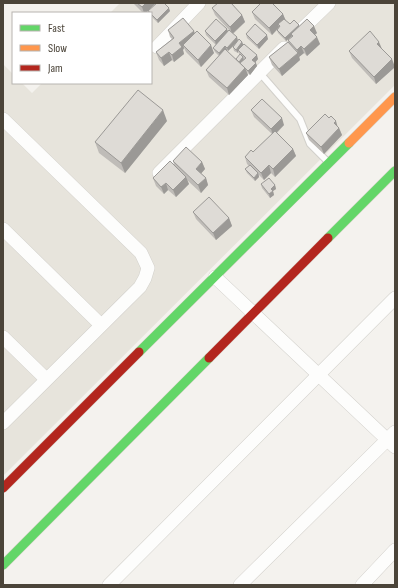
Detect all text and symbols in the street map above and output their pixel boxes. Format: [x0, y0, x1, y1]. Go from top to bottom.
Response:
legend [12, 12, 152, 84]
text: Fast [48, 21, 65, 36]
text: Slow [48, 41, 67, 56]
text: Jam [47, 61, 63, 76]

